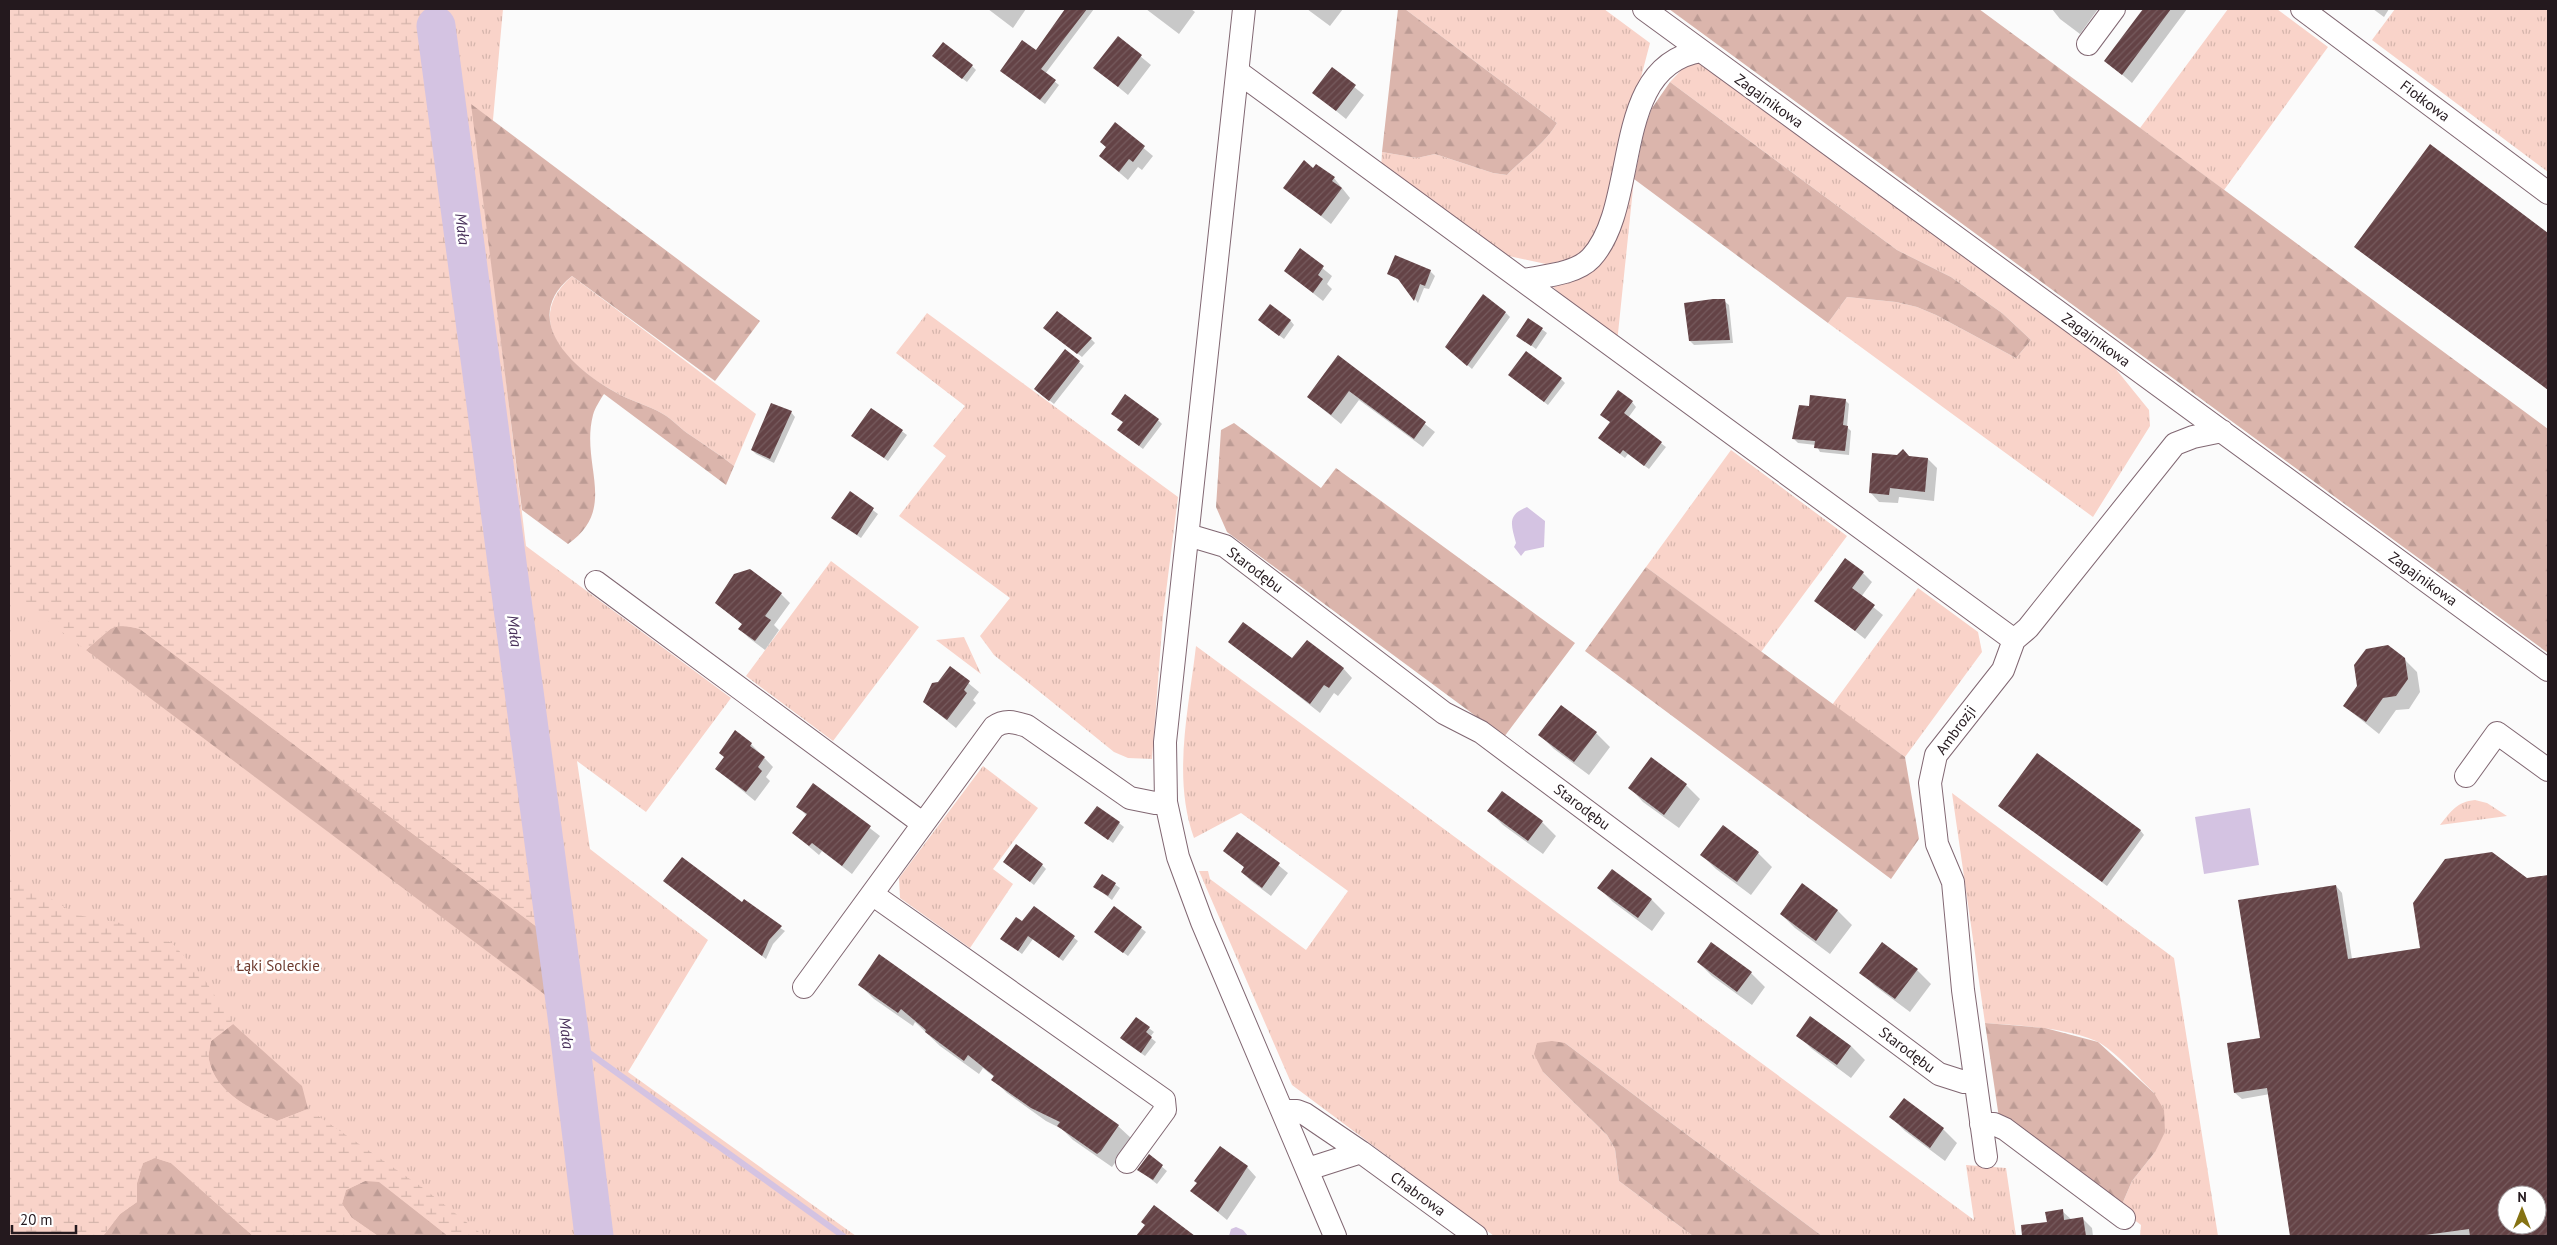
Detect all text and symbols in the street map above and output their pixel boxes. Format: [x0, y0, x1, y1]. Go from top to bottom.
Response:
street label: Zagajnikowa [1731, 69, 1807, 132]
street label: Fiołkowa [2397, 76, 2454, 126]
water label: Mała [451, 212, 475, 246]
street label: Zagajnikowa [2058, 308, 2134, 371]
street label: Starodębu [1223, 542, 1287, 597]
street label: Zagajnikowa [2385, 547, 2461, 610]
water label: Mała [503, 614, 527, 648]
street label: Ambrozji [1931, 701, 1980, 758]
street label: Starodębu [1550, 779, 1614, 834]
park label: Łąki Soleckie [236, 956, 320, 975]
water label: Mała [555, 1016, 579, 1050]
street label: Starodębu [1875, 1022, 1939, 1077]
street label: Chabrowa [1387, 1167, 1450, 1220]
north arrow [2497, 1185, 2547, 1235]
text: N [2517, 1188, 2527, 1206]
scale bar [12, 1202, 76, 1234]
text: 20 m [20, 1210, 53, 1229]

